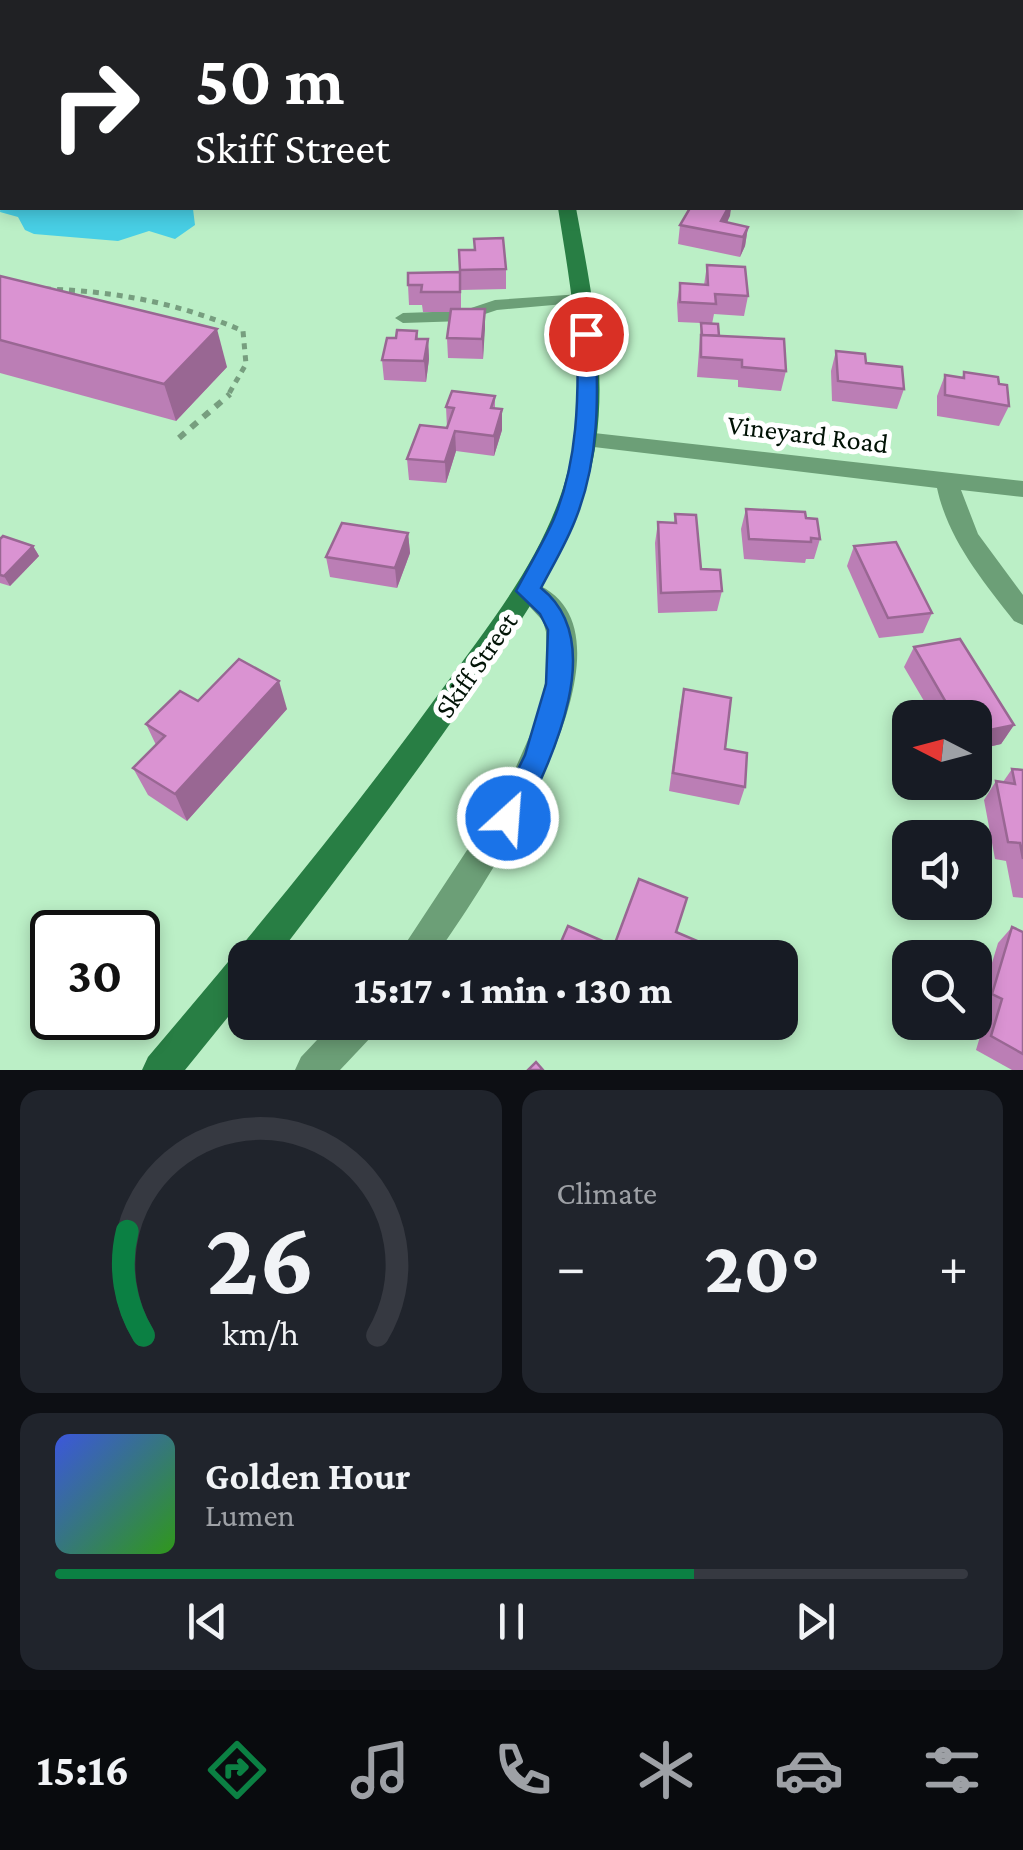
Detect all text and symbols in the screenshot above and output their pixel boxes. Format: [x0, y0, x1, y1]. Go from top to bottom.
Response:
icon: right [30, 40, 160, 170]
text: 50 m [195, 41, 345, 119]
text: Skiff Street [195, 123, 390, 173]
pin [544, 292, 629, 377]
icon: arrive [559, 307, 614, 362]
street label: Vineyard Road [726, 409, 891, 459]
street label: Skiff Street [429, 606, 524, 724]
north arrow [892, 700, 992, 800]
map controls [892, 700, 992, 1040]
position arrow [456, 766, 560, 870]
button: sound [892, 820, 992, 920]
speed limit sign: 30 [30, 910, 160, 1040]
button: search [892, 940, 992, 1040]
text: 15:17 · 1 min · 130 m [354, 969, 672, 1011]
text: Climate [557, 1175, 657, 1211]
text: 26 [206, 1200, 316, 1315]
text: 20° [704, 1225, 820, 1308]
text: − [557, 1236, 586, 1297]
text: + [939, 1236, 968, 1297]
text: km/h [222, 1313, 299, 1353]
text: Golden Hour [205, 1455, 411, 1497]
text: Lumen [205, 1497, 295, 1533]
icon: previous [180, 1594, 235, 1649]
icon: pause [484, 1594, 539, 1649]
icon: next [788, 1594, 843, 1649]
icon: directions [202, 1735, 272, 1805]
icon: music [345, 1735, 415, 1805]
icon: phone [488, 1735, 558, 1805]
icon: climate [631, 1735, 701, 1805]
icon: car [774, 1735, 844, 1805]
icon: filters [917, 1735, 987, 1805]
text: 15:16 [36, 1745, 129, 1795]

